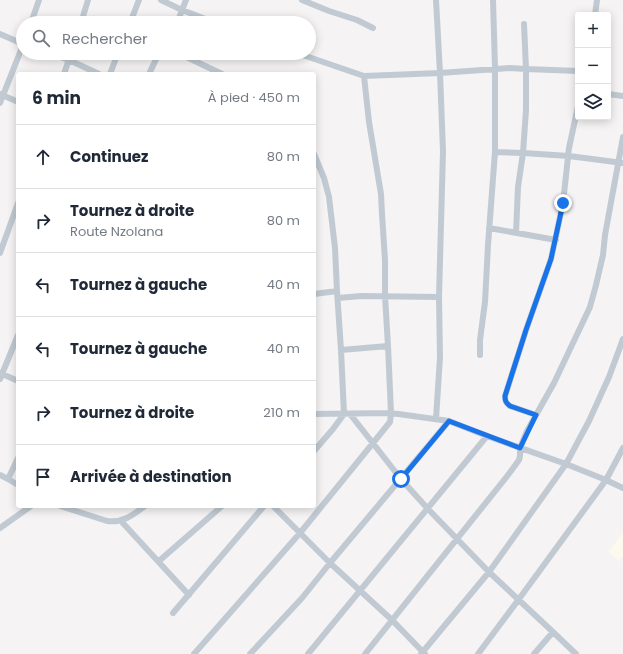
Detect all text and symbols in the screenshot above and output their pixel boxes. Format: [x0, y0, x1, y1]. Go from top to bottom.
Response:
map controls [575, 12, 611, 120]
button: + [575, 12, 611, 48]
search box [16, 16, 316, 60]
icon: search [30, 27, 52, 49]
text: Rechercher [62, 28, 148, 49]
button: − [575, 48, 611, 84]
button: layers [575, 84, 611, 120]
text: 6 min [32, 86, 81, 110]
text: À pied · 450 m [208, 88, 300, 107]
icon: ahead [32, 146, 54, 168]
text: Continuez [70, 146, 149, 167]
text: 80 m [267, 147, 300, 166]
route end [554, 194, 572, 212]
text: Tournez à droite [70, 200, 194, 221]
icon: right [32, 210, 54, 232]
text: 80 m [267, 211, 300, 230]
text: Route Nzolana [70, 222, 163, 241]
icon: left [32, 274, 54, 296]
text: Tournez à gauche [70, 274, 207, 295]
text: 40 m [267, 275, 300, 294]
icon: left [32, 338, 54, 360]
text: Tournez à gauche [70, 338, 207, 359]
text: 40 m [267, 339, 300, 358]
icon: right [32, 402, 54, 424]
text: Tournez à droite [70, 402, 194, 423]
text: 210 m [263, 403, 300, 422]
icon: arrive [32, 466, 54, 488]
text: Arrivée à destination [70, 466, 232, 487]
route start [392, 470, 410, 488]

